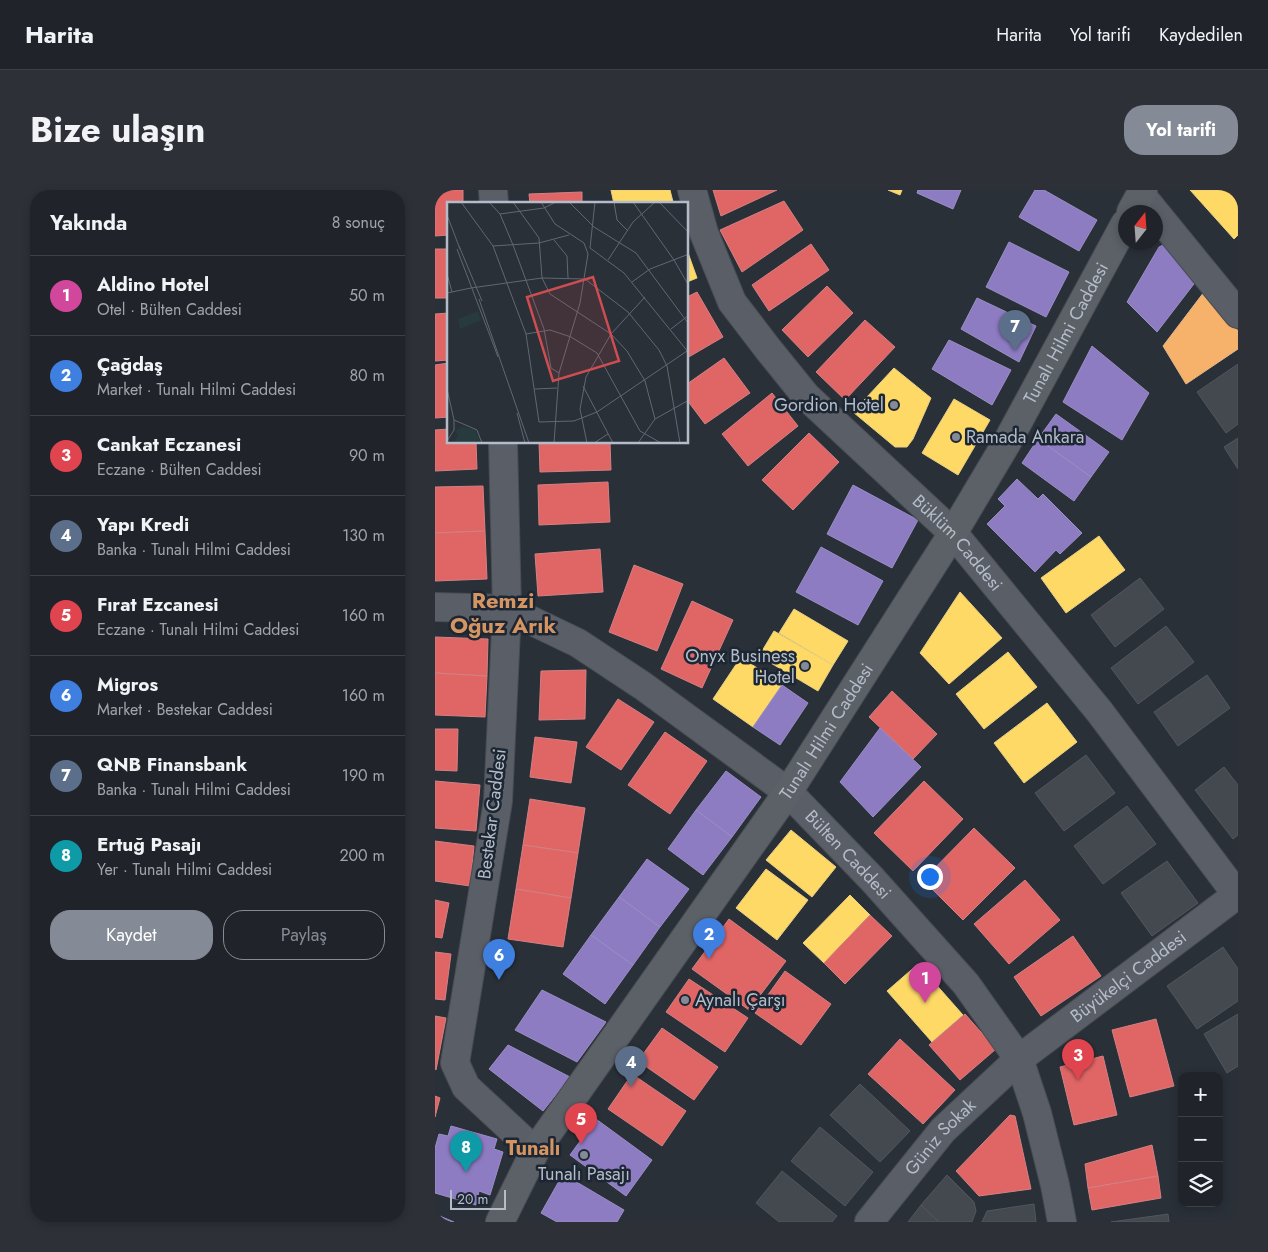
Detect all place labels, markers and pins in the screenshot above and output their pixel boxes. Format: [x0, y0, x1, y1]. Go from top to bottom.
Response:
pin: 7 [999, 310, 1031, 351]
place label: Gordion Hotel [774, 392, 884, 418]
marker: Gordion Hotel [888, 399, 900, 411]
place label: Ramada Ankara [966, 424, 1085, 450]
marker: Ramada Ankara [950, 431, 962, 443]
place label: Onyx Business Hotel [685, 643, 795, 690]
marker: Onyx Business Hotel [799, 660, 811, 672]
pin: 2 [693, 918, 725, 959]
pin: 6 [483, 939, 515, 980]
pin: 1 [909, 962, 941, 1003]
place label: Aynalı Çarşı [695, 987, 785, 1013]
marker: Aynalı Çarşı [679, 994, 691, 1006]
pin: 3 [1062, 1039, 1094, 1080]
pin: 4 [615, 1046, 647, 1087]
pin: 5 [565, 1103, 597, 1144]
pin: 8 [450, 1131, 482, 1172]
marker: Tunalı Pasajı [578, 1149, 590, 1161]
place label: Tunalı Pasajı [538, 1161, 630, 1187]

